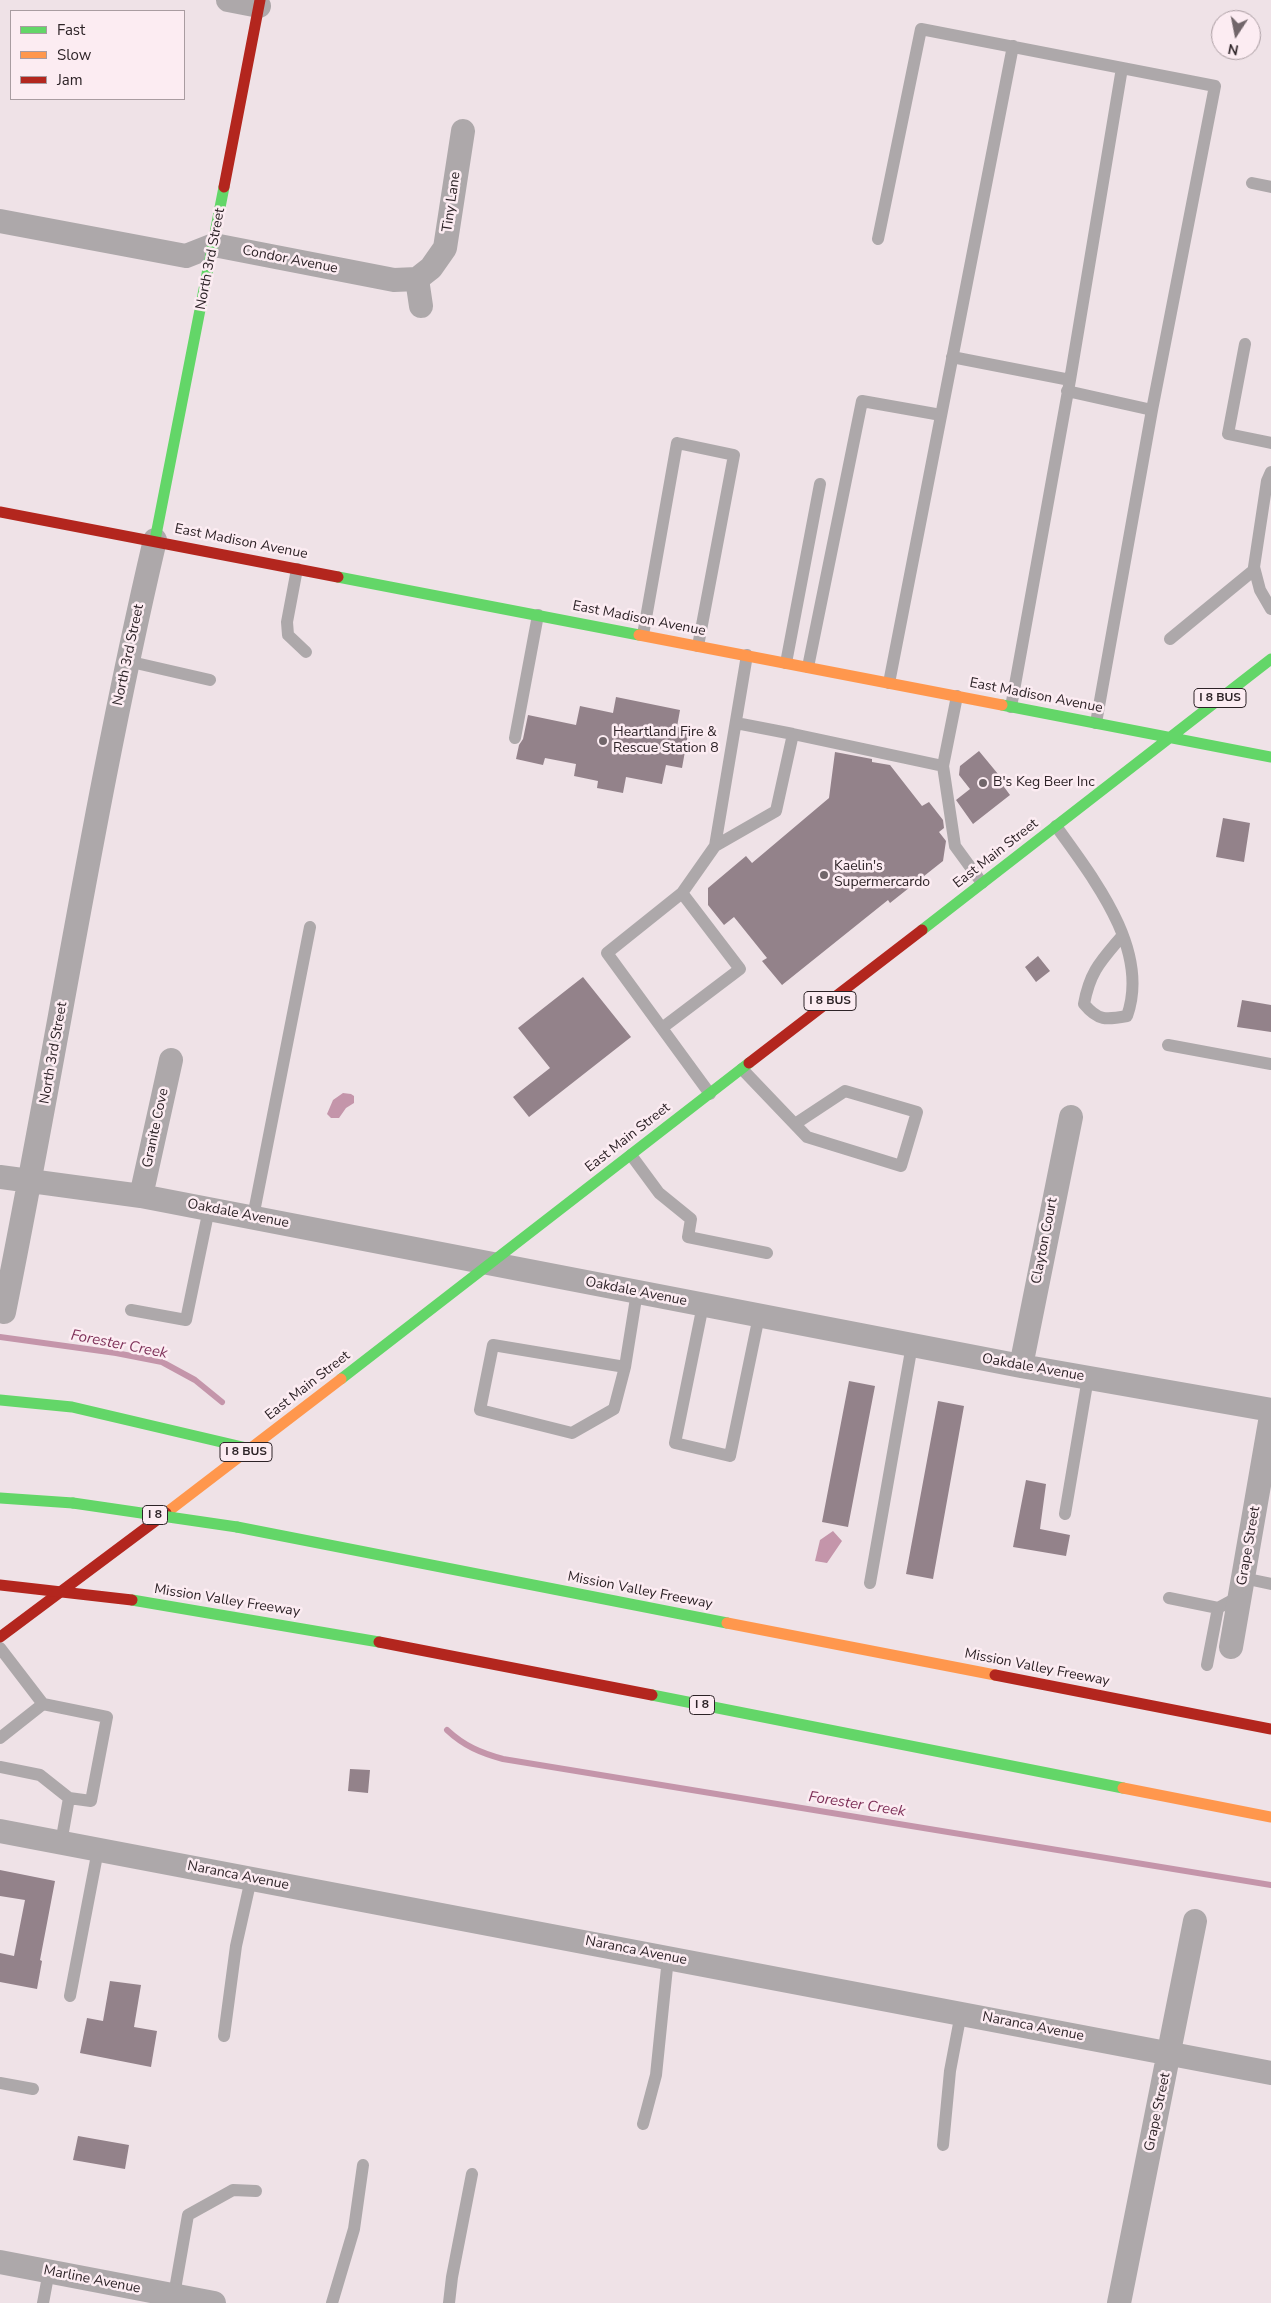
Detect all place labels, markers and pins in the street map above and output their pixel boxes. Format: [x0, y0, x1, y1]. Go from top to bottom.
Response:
place label: Heartland Fire & Rescue Station 8 [613, 725, 719, 758]
marker: Heartland Fire & Rescue Station 8 [597, 735, 609, 747]
place label: B's Keg Beer Inc [993, 775, 1095, 791]
marker: B's Keg Beer Inc [977, 777, 989, 789]
place label: Kaelin's Supermercardo [834, 859, 930, 892]
marker: Kaelin's Supermercardo [818, 869, 830, 881]

